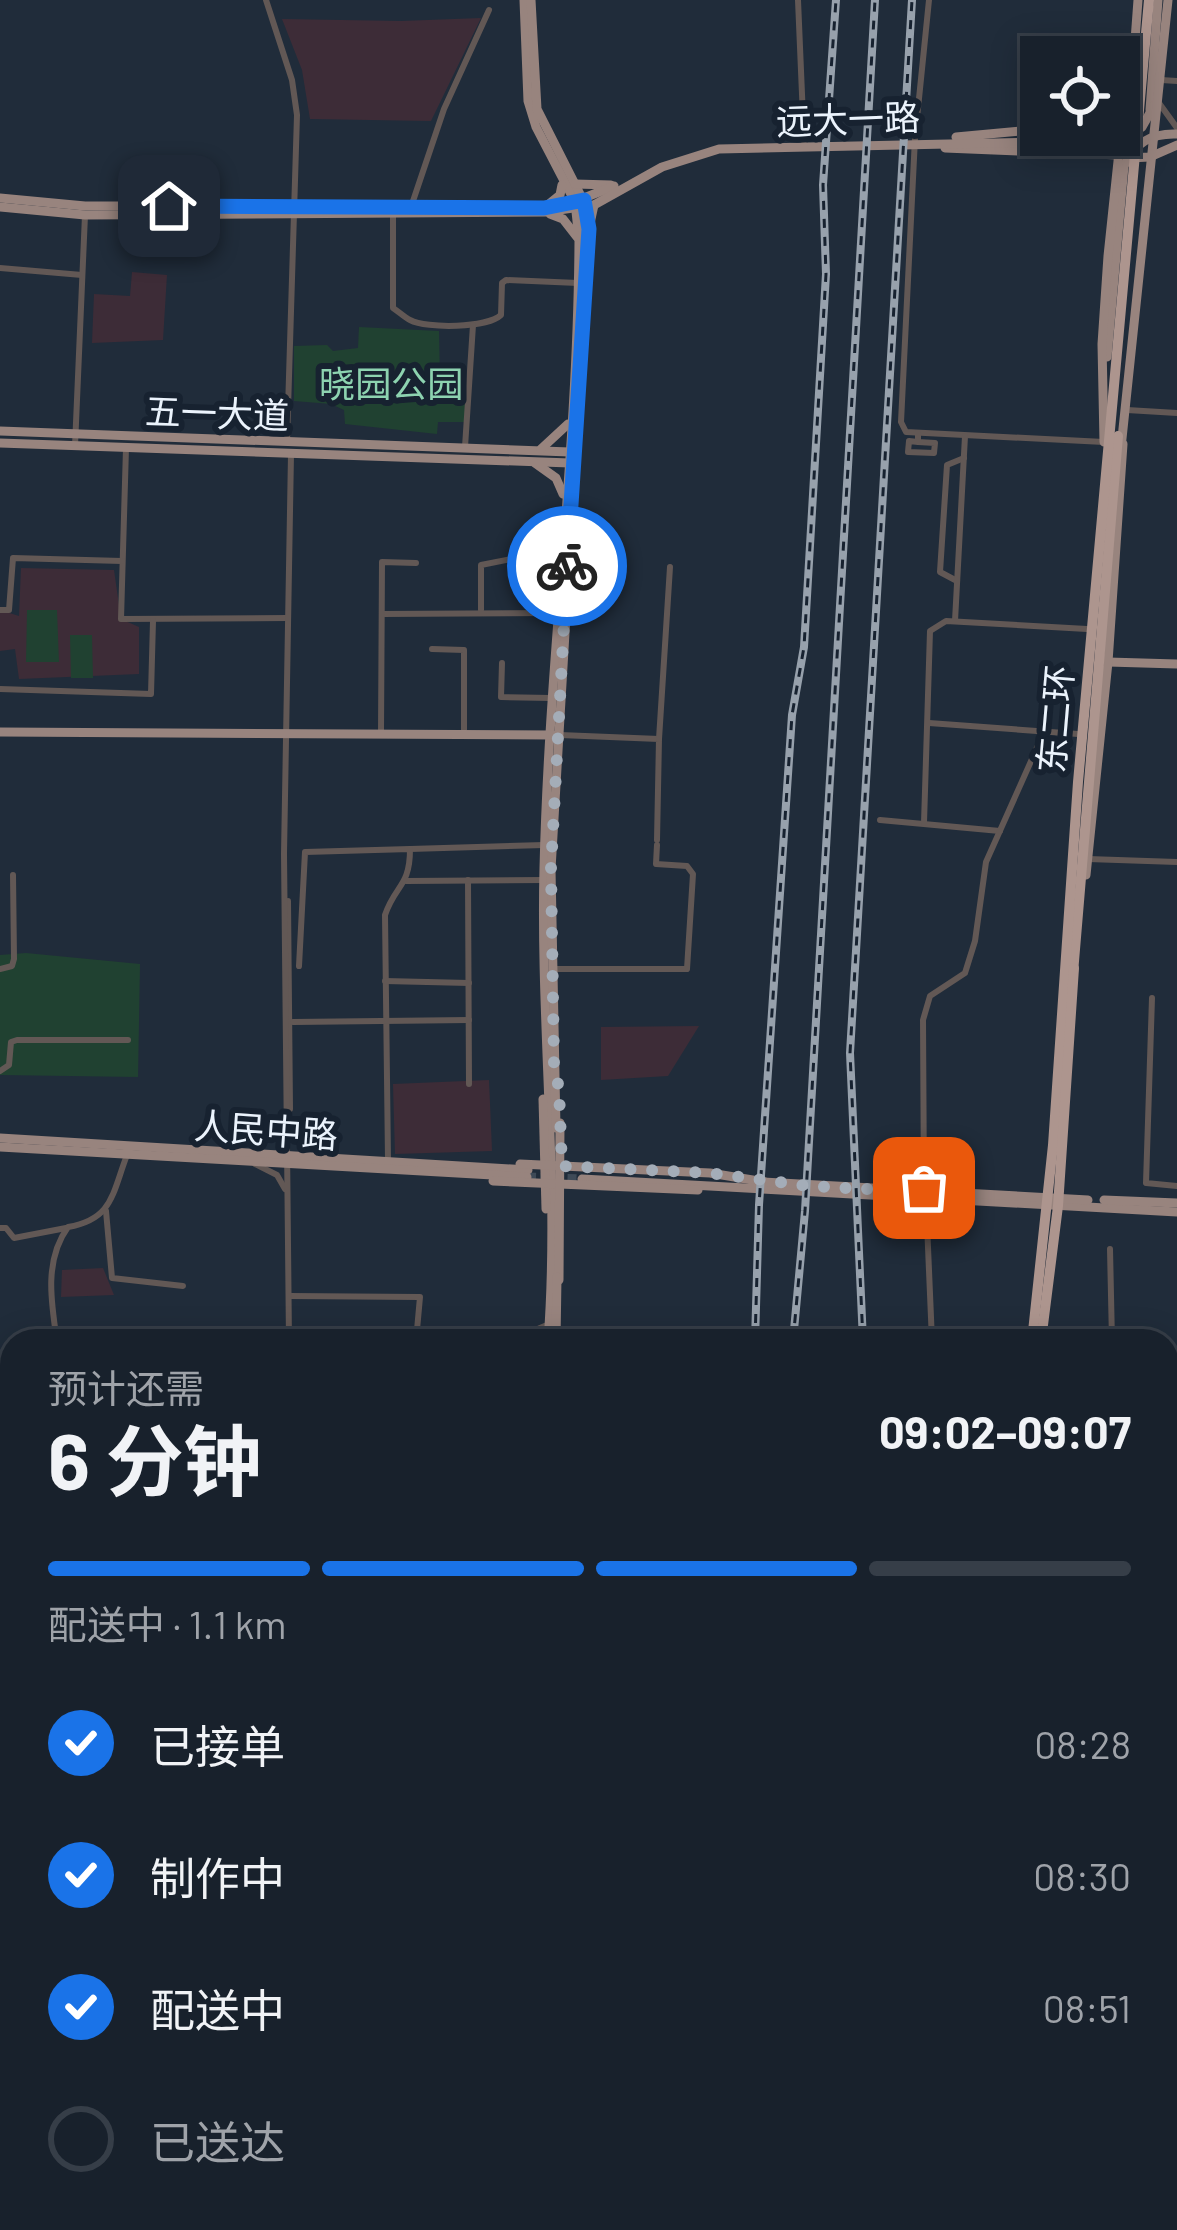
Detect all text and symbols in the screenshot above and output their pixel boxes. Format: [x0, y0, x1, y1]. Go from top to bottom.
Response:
map controls [1020, 36, 1140, 156]
button: locate [1020, 36, 1140, 156]
street label: 远大一路 [775, 94, 921, 142]
pin [118, 155, 220, 257]
icon: home [136, 173, 202, 239]
park label: 晓园公园 [319, 361, 463, 404]
street label: 五一大道 [144, 388, 290, 436]
courier [507, 506, 627, 626]
icon: bike [534, 533, 600, 599]
street label: 东二环 [1028, 663, 1080, 775]
street label: 人民中路 [193, 1103, 339, 1155]
pin [873, 1137, 975, 1239]
icon: bag [891, 1155, 957, 1221]
text: 预计还需 [48, 1364, 204, 1411]
text: 09:02–09:07 [879, 1404, 1131, 1458]
text: 6 分钟 [48, 1412, 262, 1506]
text: 配送中 · 1.1 km [48, 1600, 287, 1647]
icon: check [48, 1710, 114, 1776]
text: 已接单 [150, 1718, 285, 1772]
text: 08:28 [1034, 1720, 1131, 1767]
icon: check [48, 1842, 114, 1908]
text: 制作中 [150, 1850, 285, 1904]
text: 08:30 [1033, 1852, 1131, 1899]
icon: check [48, 1974, 114, 2040]
text: 配送中 [150, 1982, 285, 2036]
text: 08:51 [1043, 1984, 1131, 2031]
text: 已送达 [150, 2114, 285, 2168]

